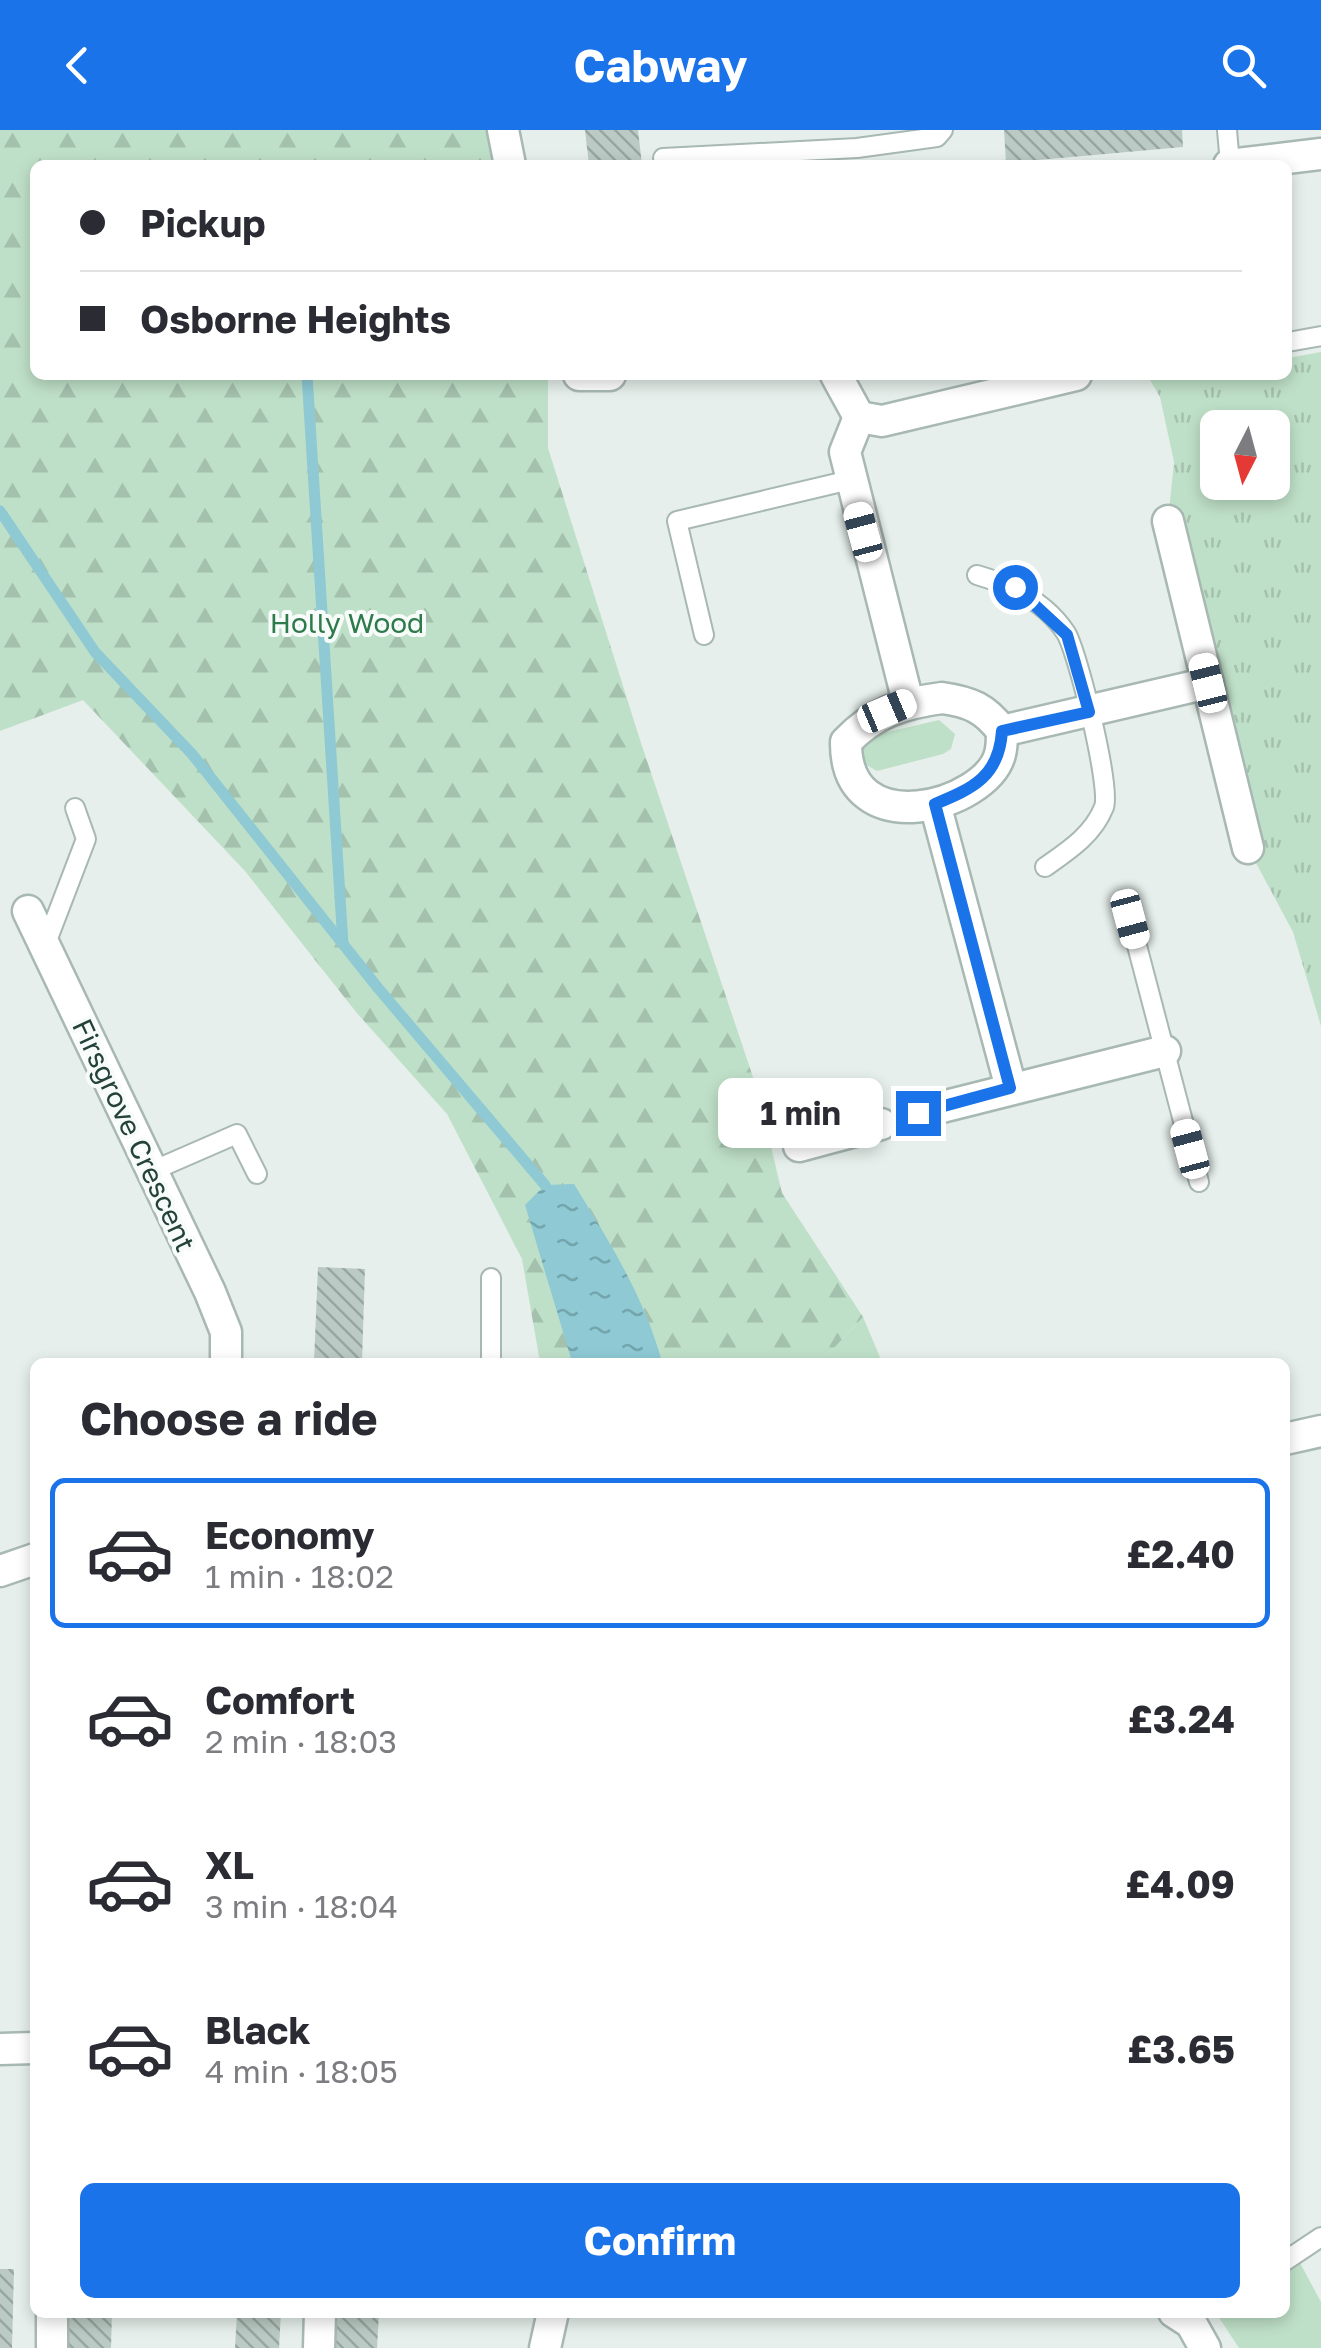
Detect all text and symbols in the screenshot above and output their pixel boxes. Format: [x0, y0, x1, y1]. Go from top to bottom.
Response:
icon: back [50, 38, 105, 93]
text: Cabway [573, 38, 748, 92]
icon: search [1216, 38, 1271, 93]
text: Pickup [140, 200, 266, 245]
text: Osborne Heights [140, 296, 451, 341]
north arrow [1200, 410, 1290, 500]
map controls [1200, 410, 1290, 500]
car [841, 499, 885, 565]
route start [993, 565, 1038, 610]
park label: Holly Wood [270, 606, 424, 639]
car [1186, 650, 1230, 716]
car [854, 685, 920, 737]
car [1108, 886, 1152, 952]
street label: Firsgrove Crescent [66, 1013, 203, 1256]
callout: 1 min [718, 1078, 883, 1148]
route end [896, 1091, 941, 1136]
text: 1 min [760, 1094, 841, 1132]
car [1168, 1116, 1212, 1182]
text: Choose a ride [80, 1391, 378, 1445]
icon: car [85, 1508, 175, 1598]
text: Economy [205, 1512, 374, 1557]
text: £2.40 [1126, 1531, 1235, 1576]
text: 1 min · 18:02 [205, 1557, 394, 1595]
icon: car [85, 1673, 175, 1763]
text: Comfort [205, 1677, 355, 1722]
text: £3.24 [1128, 1696, 1235, 1741]
text: 2 min · 18:03 [205, 1722, 397, 1760]
icon: car [85, 1838, 175, 1928]
text: XL [205, 1842, 254, 1887]
text: £4.09 [1125, 1861, 1235, 1906]
text: 3 min · 18:04 [205, 1887, 398, 1925]
icon: car [85, 2003, 175, 2093]
text: Black [205, 2007, 310, 2052]
text: £3.65 [1127, 2026, 1235, 2071]
text: 4 min · 18:05 [205, 2052, 398, 2090]
button: Confirm [80, 2183, 1240, 2298]

